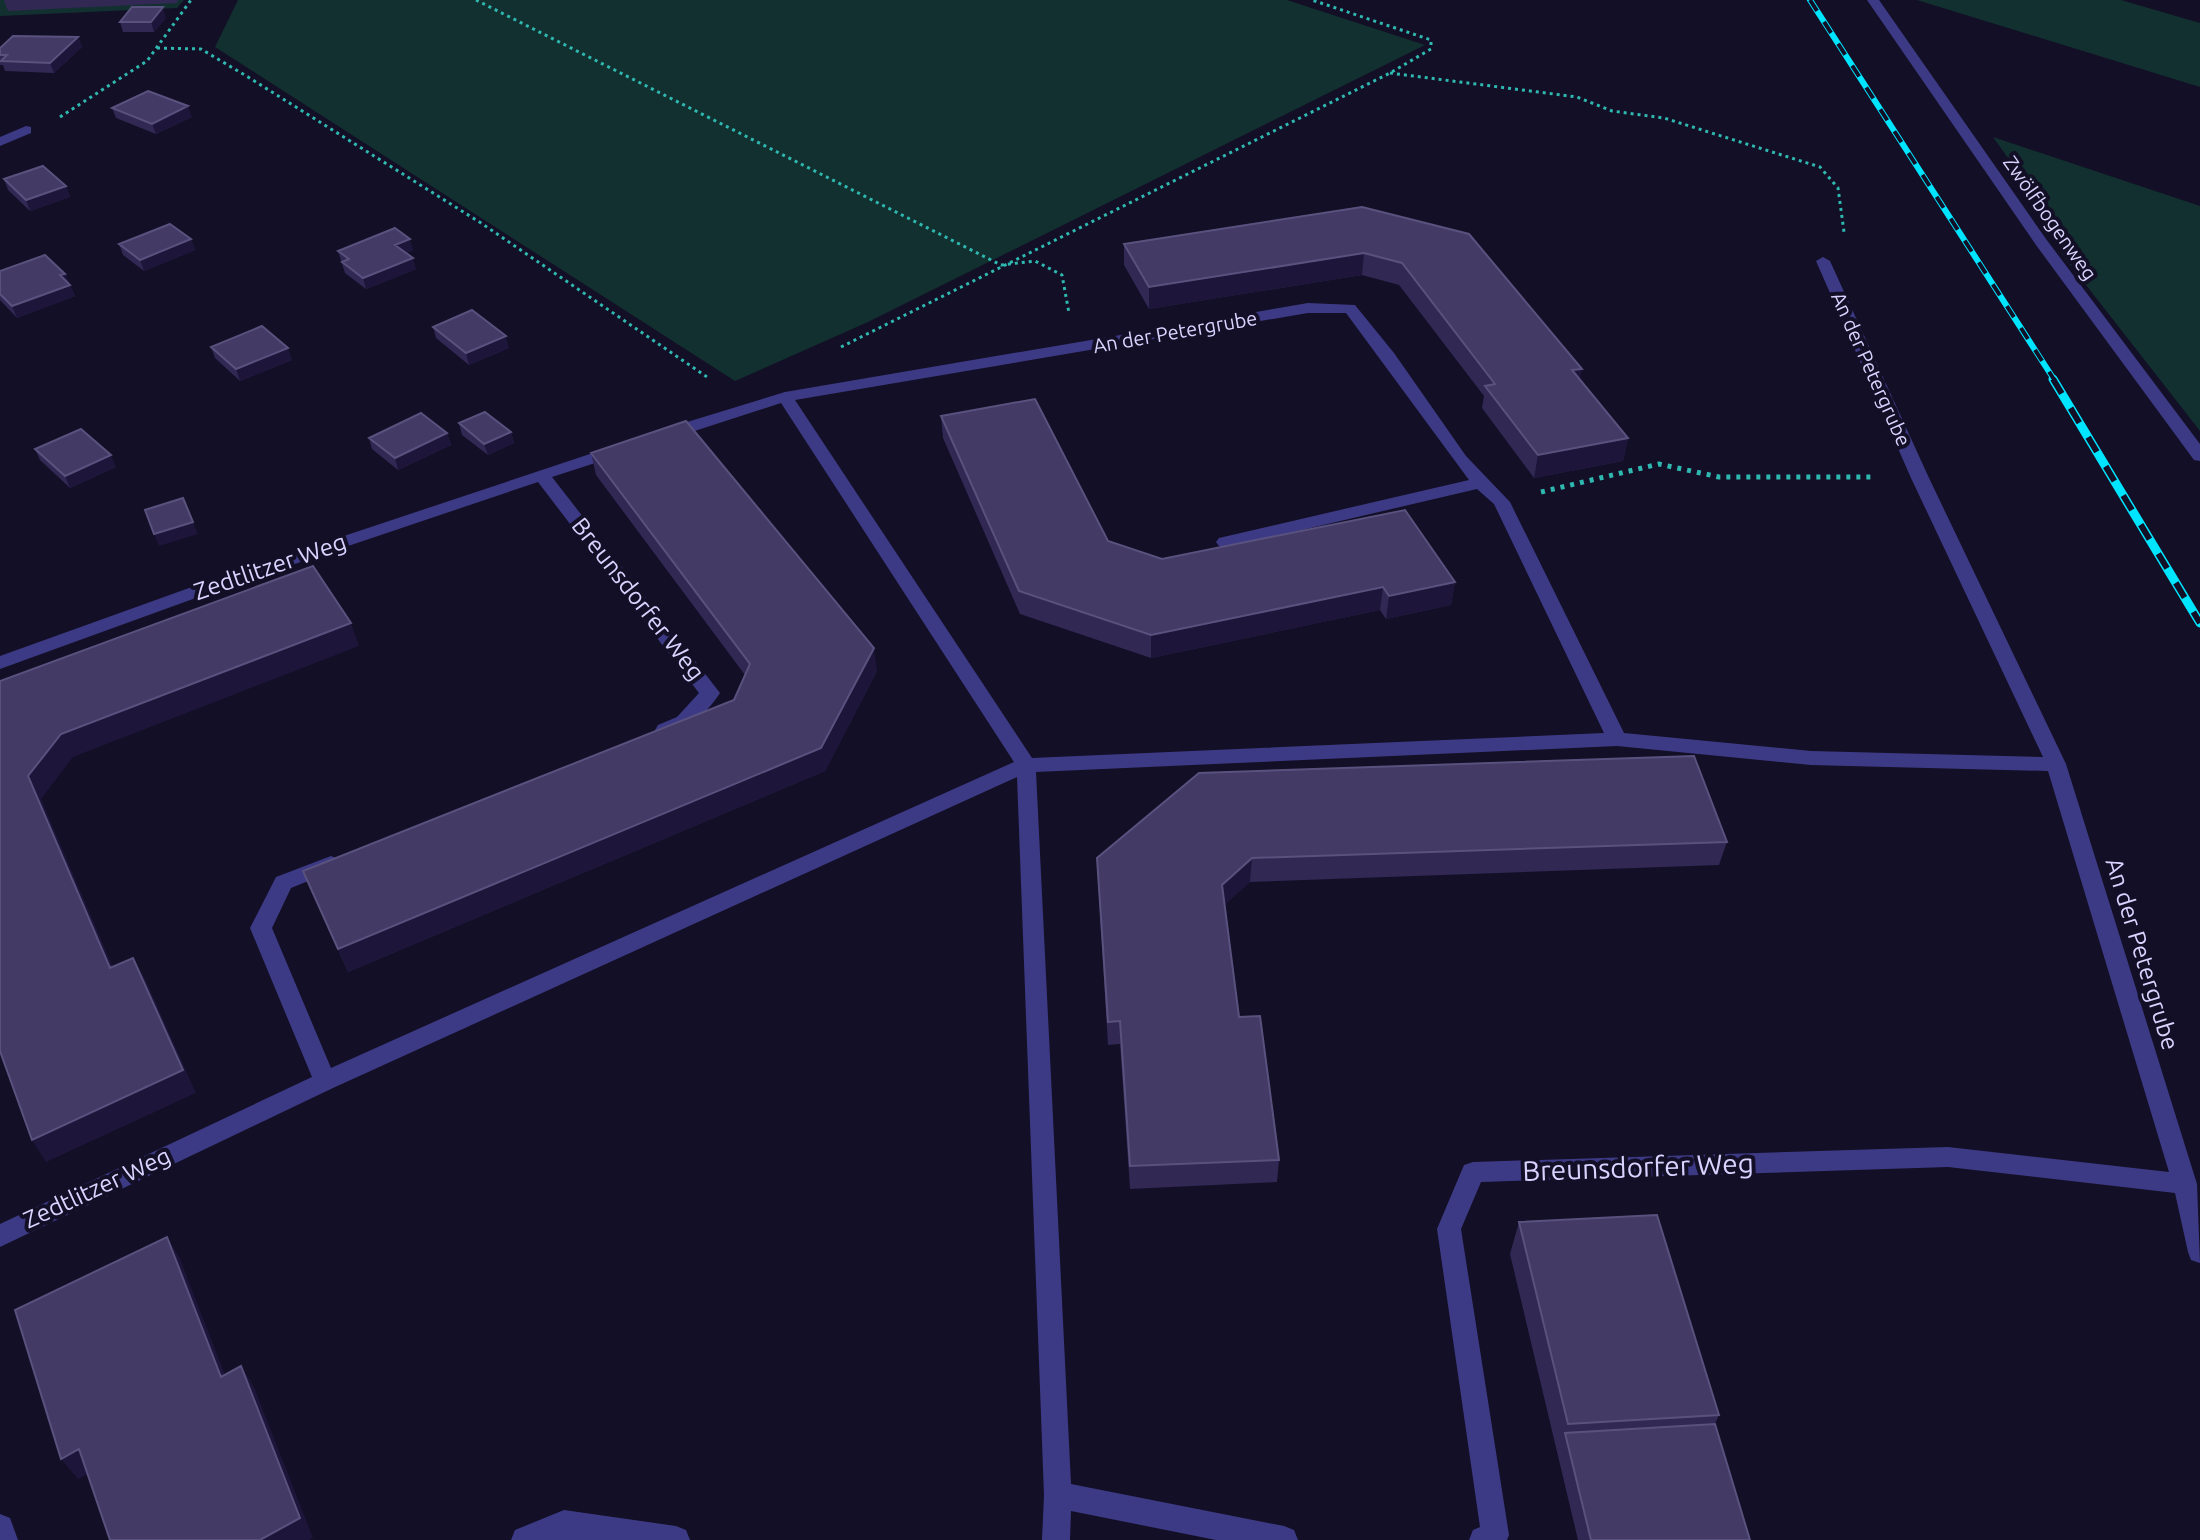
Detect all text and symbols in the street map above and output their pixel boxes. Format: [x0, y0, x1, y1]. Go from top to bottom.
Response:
street label: Zwölfbogenweg [1999, 151, 2102, 284]
street label: An der Petergrube [1827, 288, 1916, 449]
street label: An der Petergrube [1091, 306, 1259, 357]
street label: Breunsdorfer Weg [567, 512, 710, 685]
street label: Zedtlitzer Weg [190, 528, 350, 605]
street label: An der Petergrube [2100, 855, 2185, 1053]
street label: Zedtlitzer Weg [19, 1142, 175, 1233]
street label: Breunsdorfer Weg [1522, 1147, 1754, 1186]

